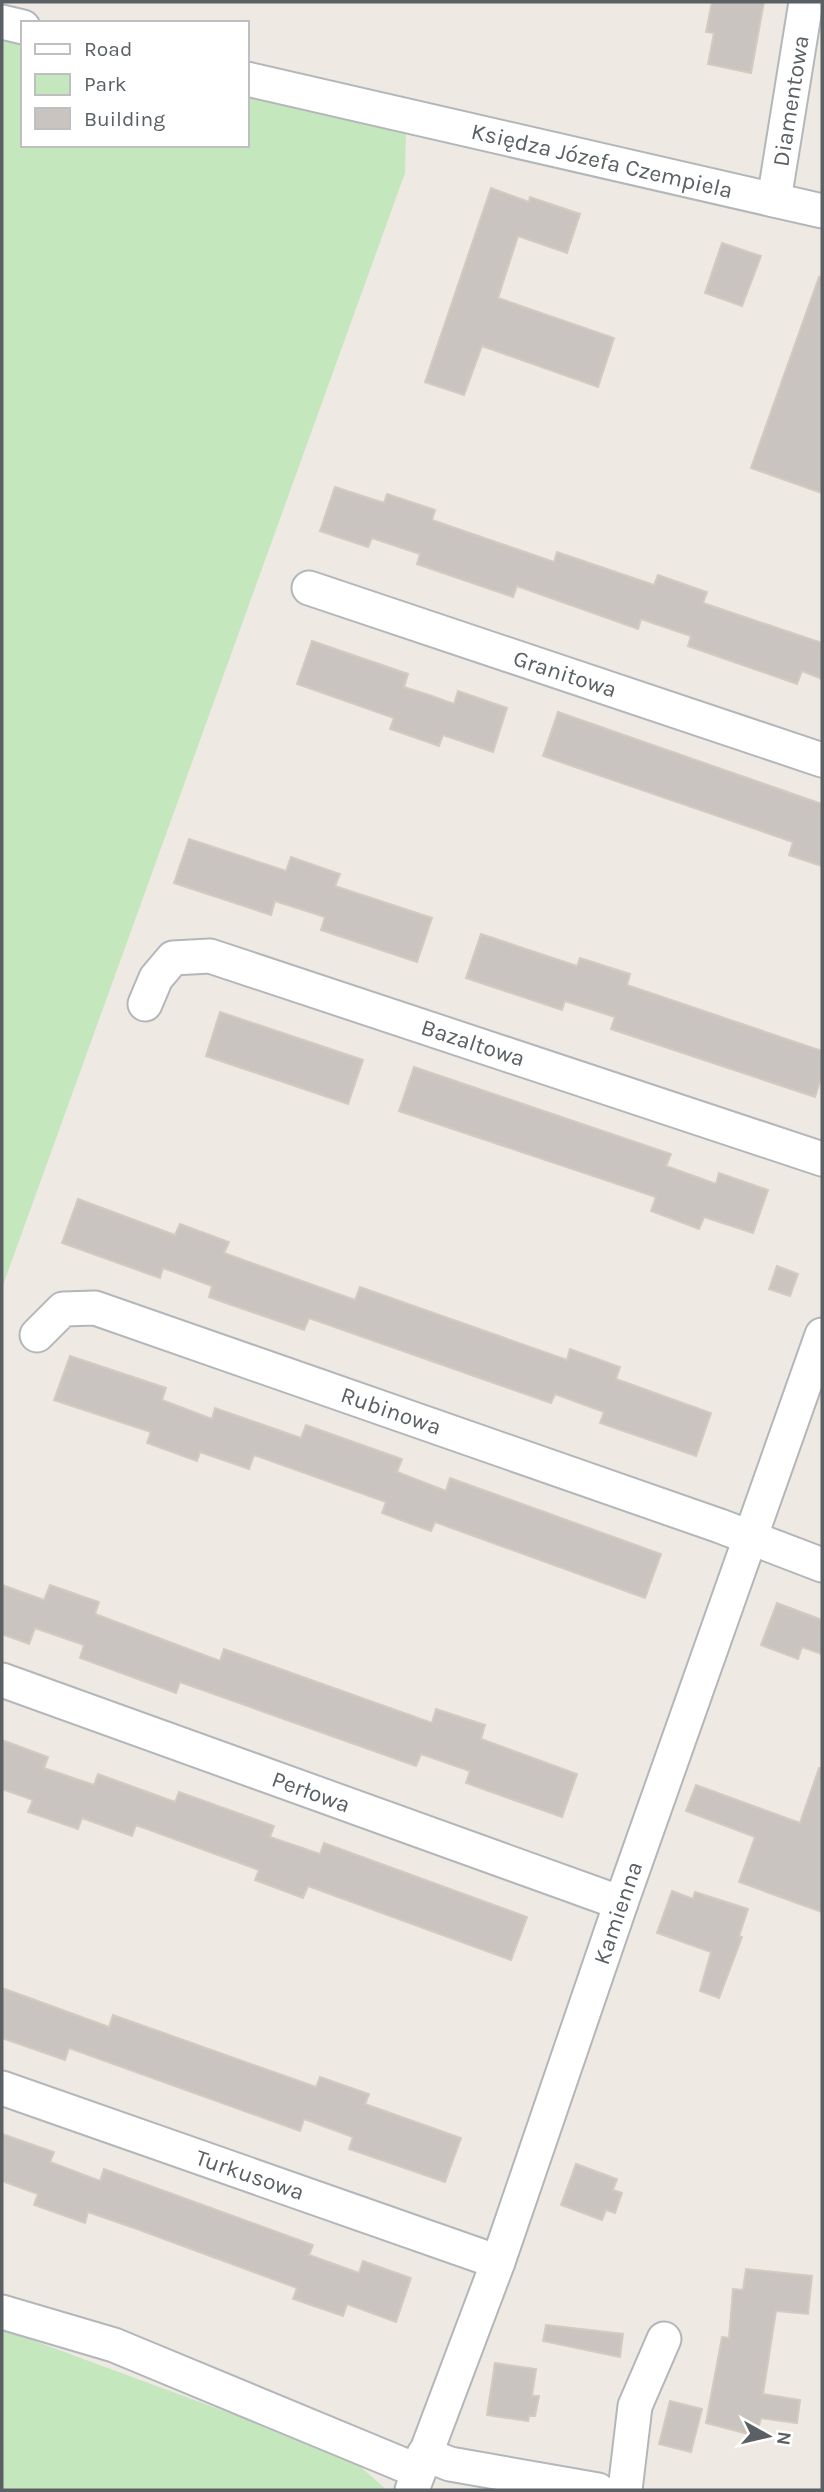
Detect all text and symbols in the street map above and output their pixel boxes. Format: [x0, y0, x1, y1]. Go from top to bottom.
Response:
legend [21, 21, 248, 147]
street label: Diamentowa [767, 33, 815, 169]
text: Road [84, 37, 132, 61]
text: Park [84, 72, 127, 96]
text: Building [84, 107, 165, 131]
street label: Księdza Józefa Czempiela [469, 118, 735, 204]
street label: Granitowa [510, 645, 620, 703]
street label: Bazaltowa [418, 1014, 528, 1072]
street label: Rubinowa [337, 1381, 445, 1441]
street label: Perłowa [268, 1765, 354, 1819]
street label: Kamienna [588, 1858, 648, 1968]
street label: Turkusowa [192, 2144, 308, 2206]
north arrow [733, 2401, 803, 2471]
text: N [772, 2430, 796, 2447]

